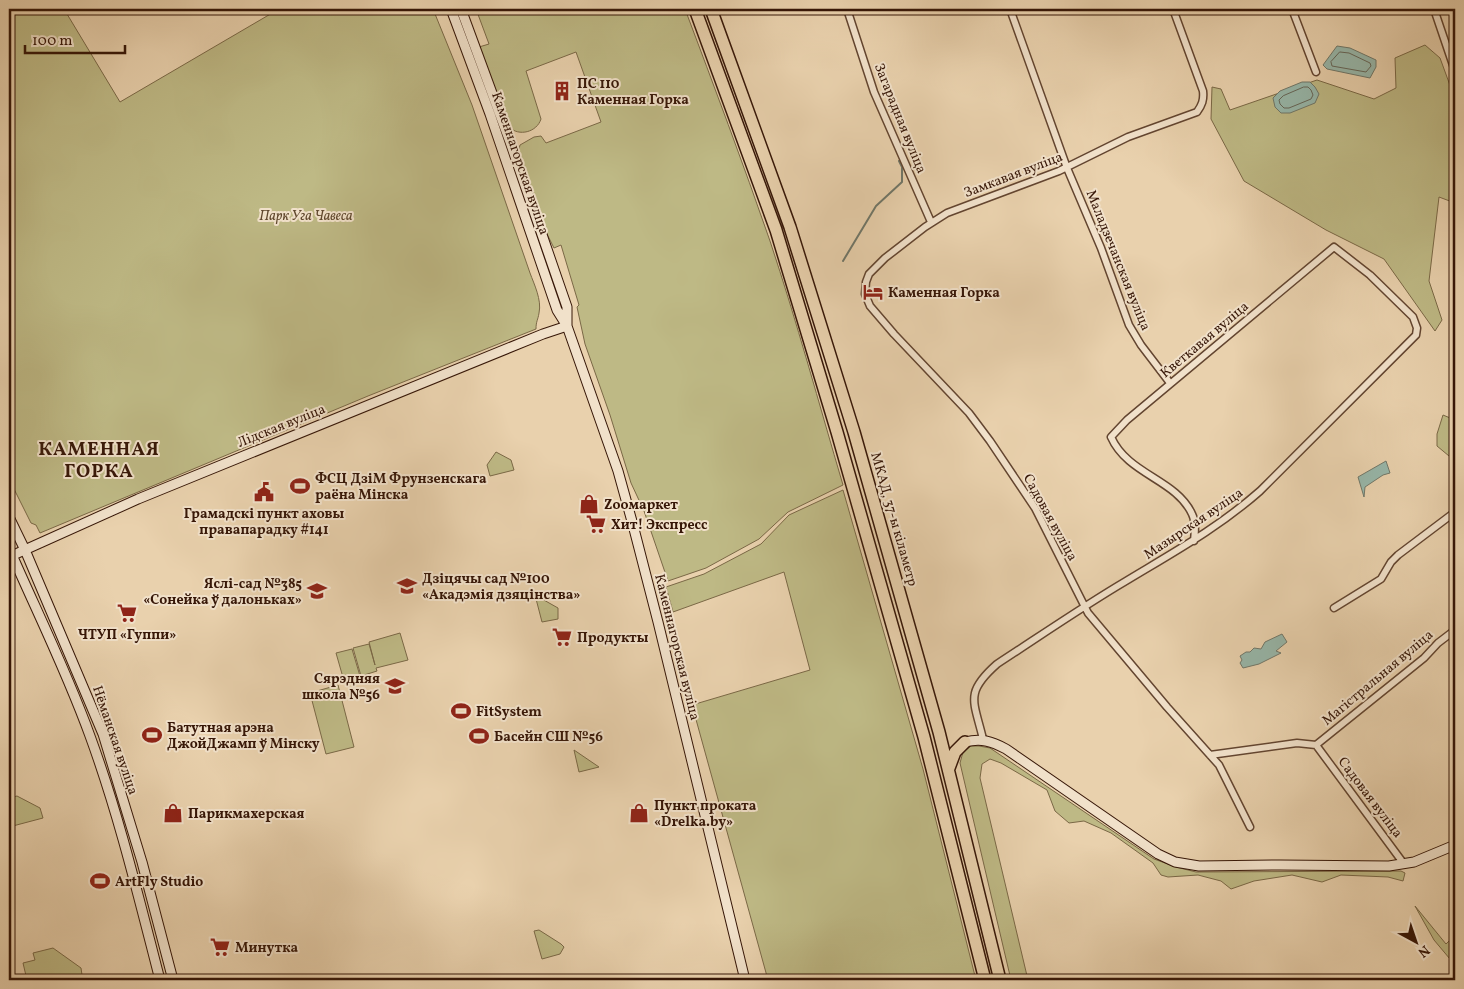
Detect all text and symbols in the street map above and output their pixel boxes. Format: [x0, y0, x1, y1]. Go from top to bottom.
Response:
scale bar [25, 22, 125, 54]
text: 100 m [32, 31, 72, 52]
street label: Загарадная вуліца [869, 61, 930, 177]
place label: ПС 110 Каменная Горка [577, 75, 689, 110]
building icon: ПС 110 Каменная Горка [551, 80, 573, 102]
street label: Каменнагорская вуліца [486, 89, 553, 238]
street label: Замкавая вуліца [961, 148, 1066, 203]
street label: Маладзечанская вуліца [1081, 187, 1155, 334]
park label: Парк Уга Чавеса [259, 207, 353, 226]
hotel icon: Каменная Горка [862, 281, 884, 303]
place label: Каменная Горка [888, 284, 1000, 303]
street label: Кветкавая вуліца [1157, 298, 1253, 383]
street label: Лідская вуліца [235, 400, 329, 453]
district label: КАМЕННАЯ ГОРКА [38, 437, 160, 485]
street label: МКАД, 37-ы кіламетр [865, 450, 922, 589]
place label: ФСЦ ДзіМ Фрунзенскага раёна Мінска [315, 470, 487, 505]
street label: Садовая вуліца [1018, 471, 1081, 565]
sports icon: ФСЦ ДзіМ Фрунзенскага раёна Мінска [289, 475, 311, 497]
public building icon: Грамадскі пункт аховы правапарадку #141 [253, 481, 275, 503]
street label: Мазырская вуліца [1140, 484, 1247, 565]
shop icon: Zooмаркет [578, 493, 600, 515]
place label: Zooмаркет [604, 496, 678, 515]
place label: Грамадскі пункт аховы правапарадку #141 [184, 505, 345, 540]
supermarket icon: Хит! Экспресс [585, 513, 607, 535]
place label: Хит! Экспресс [611, 516, 708, 535]
place label: Дзіцячы сад №100 «Акадэмія дзяцінства» [422, 570, 581, 605]
street label: Каменнагорская вуліца [649, 572, 704, 723]
place label: Яслі-сад №385 «Сонейка ў далоньках» [143, 575, 302, 610]
school or university icon: Дзіцячы сад №100 «Акадэмія дзяцінства» [396, 575, 418, 597]
school or university icon: Яслі-сад №385 «Сонейка ў далоньках» [306, 580, 328, 602]
supermarket icon: ЧТУП «Гуппи» [116, 602, 138, 624]
place label: ЧТУП «Гуппи» [78, 626, 176, 645]
supermarket icon: Продукты [551, 626, 573, 648]
street label: Магістральная вуліца [1318, 626, 1438, 730]
place label: Продукты [577, 629, 649, 648]
place label: Сярэдняя школа №56 [302, 670, 380, 705]
school or university icon: Сярэдняя школа №56 [384, 675, 406, 697]
street label: Нёманская вуліца [87, 683, 142, 798]
sports icon: FitSystem [450, 700, 472, 722]
place label: FitSystem [476, 703, 542, 722]
place label: Батутная арэна ДжойДжамп ў Мінску [167, 719, 320, 754]
sports icon: Батутная арэна ДжойДжамп ў Мінску [141, 724, 163, 746]
sports icon: Басейн СШ №56 [468, 725, 490, 747]
place label: Басейн СШ №56 [494, 728, 603, 747]
street label: Садовая вуліца [1333, 754, 1407, 842]
place label: Пункт проката «Drelka.by» [654, 797, 757, 832]
shop icon: Парикмахерская [162, 802, 184, 824]
shop icon: Пункт проката «Drelka.by» [628, 802, 650, 824]
place label: Парикмахерская [188, 805, 305, 824]
sports icon: ArtFly Studio [89, 870, 111, 892]
place label: ArtFly Studio [115, 873, 203, 892]
north arrow [1392, 916, 1442, 966]
supermarket icon: Минутка [209, 936, 231, 958]
place label: Минутка [235, 939, 299, 958]
text: N [1413, 940, 1433, 961]

